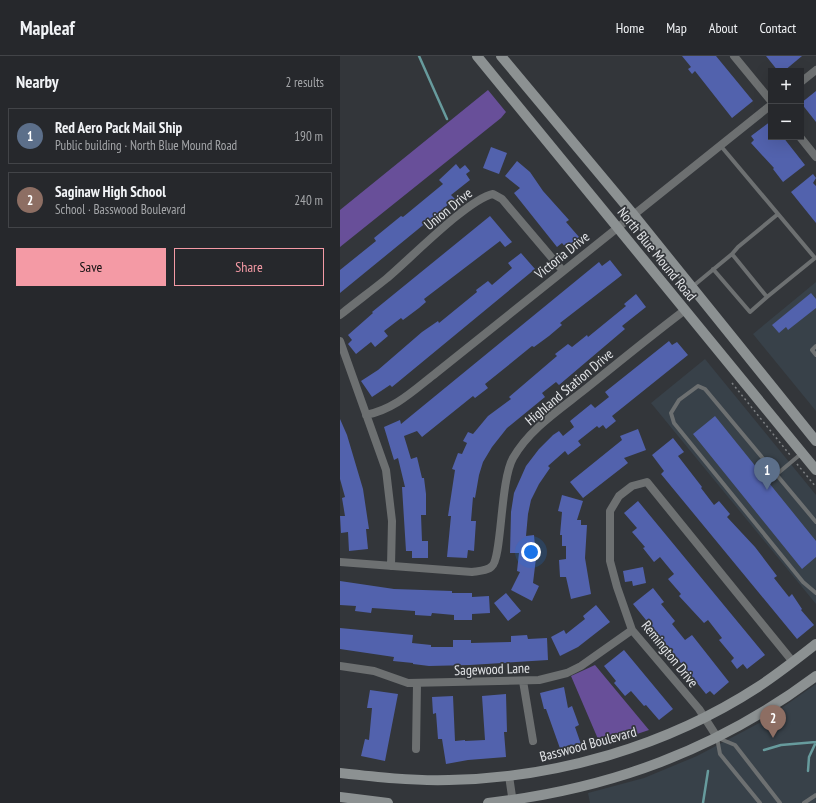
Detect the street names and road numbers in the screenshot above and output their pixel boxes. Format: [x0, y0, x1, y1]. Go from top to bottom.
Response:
street label: Union Drive [420, 184, 476, 234]
street label: North Blue Mound Road [614, 203, 700, 305]
street label: Victoria Drive [530, 227, 593, 283]
street label: Highland Station Drive [521, 345, 617, 429]
street label: Remington Drive [638, 617, 703, 691]
street label: Sagewood Lane [454, 659, 530, 679]
street label: Basswood Boulevard [538, 722, 638, 766]

